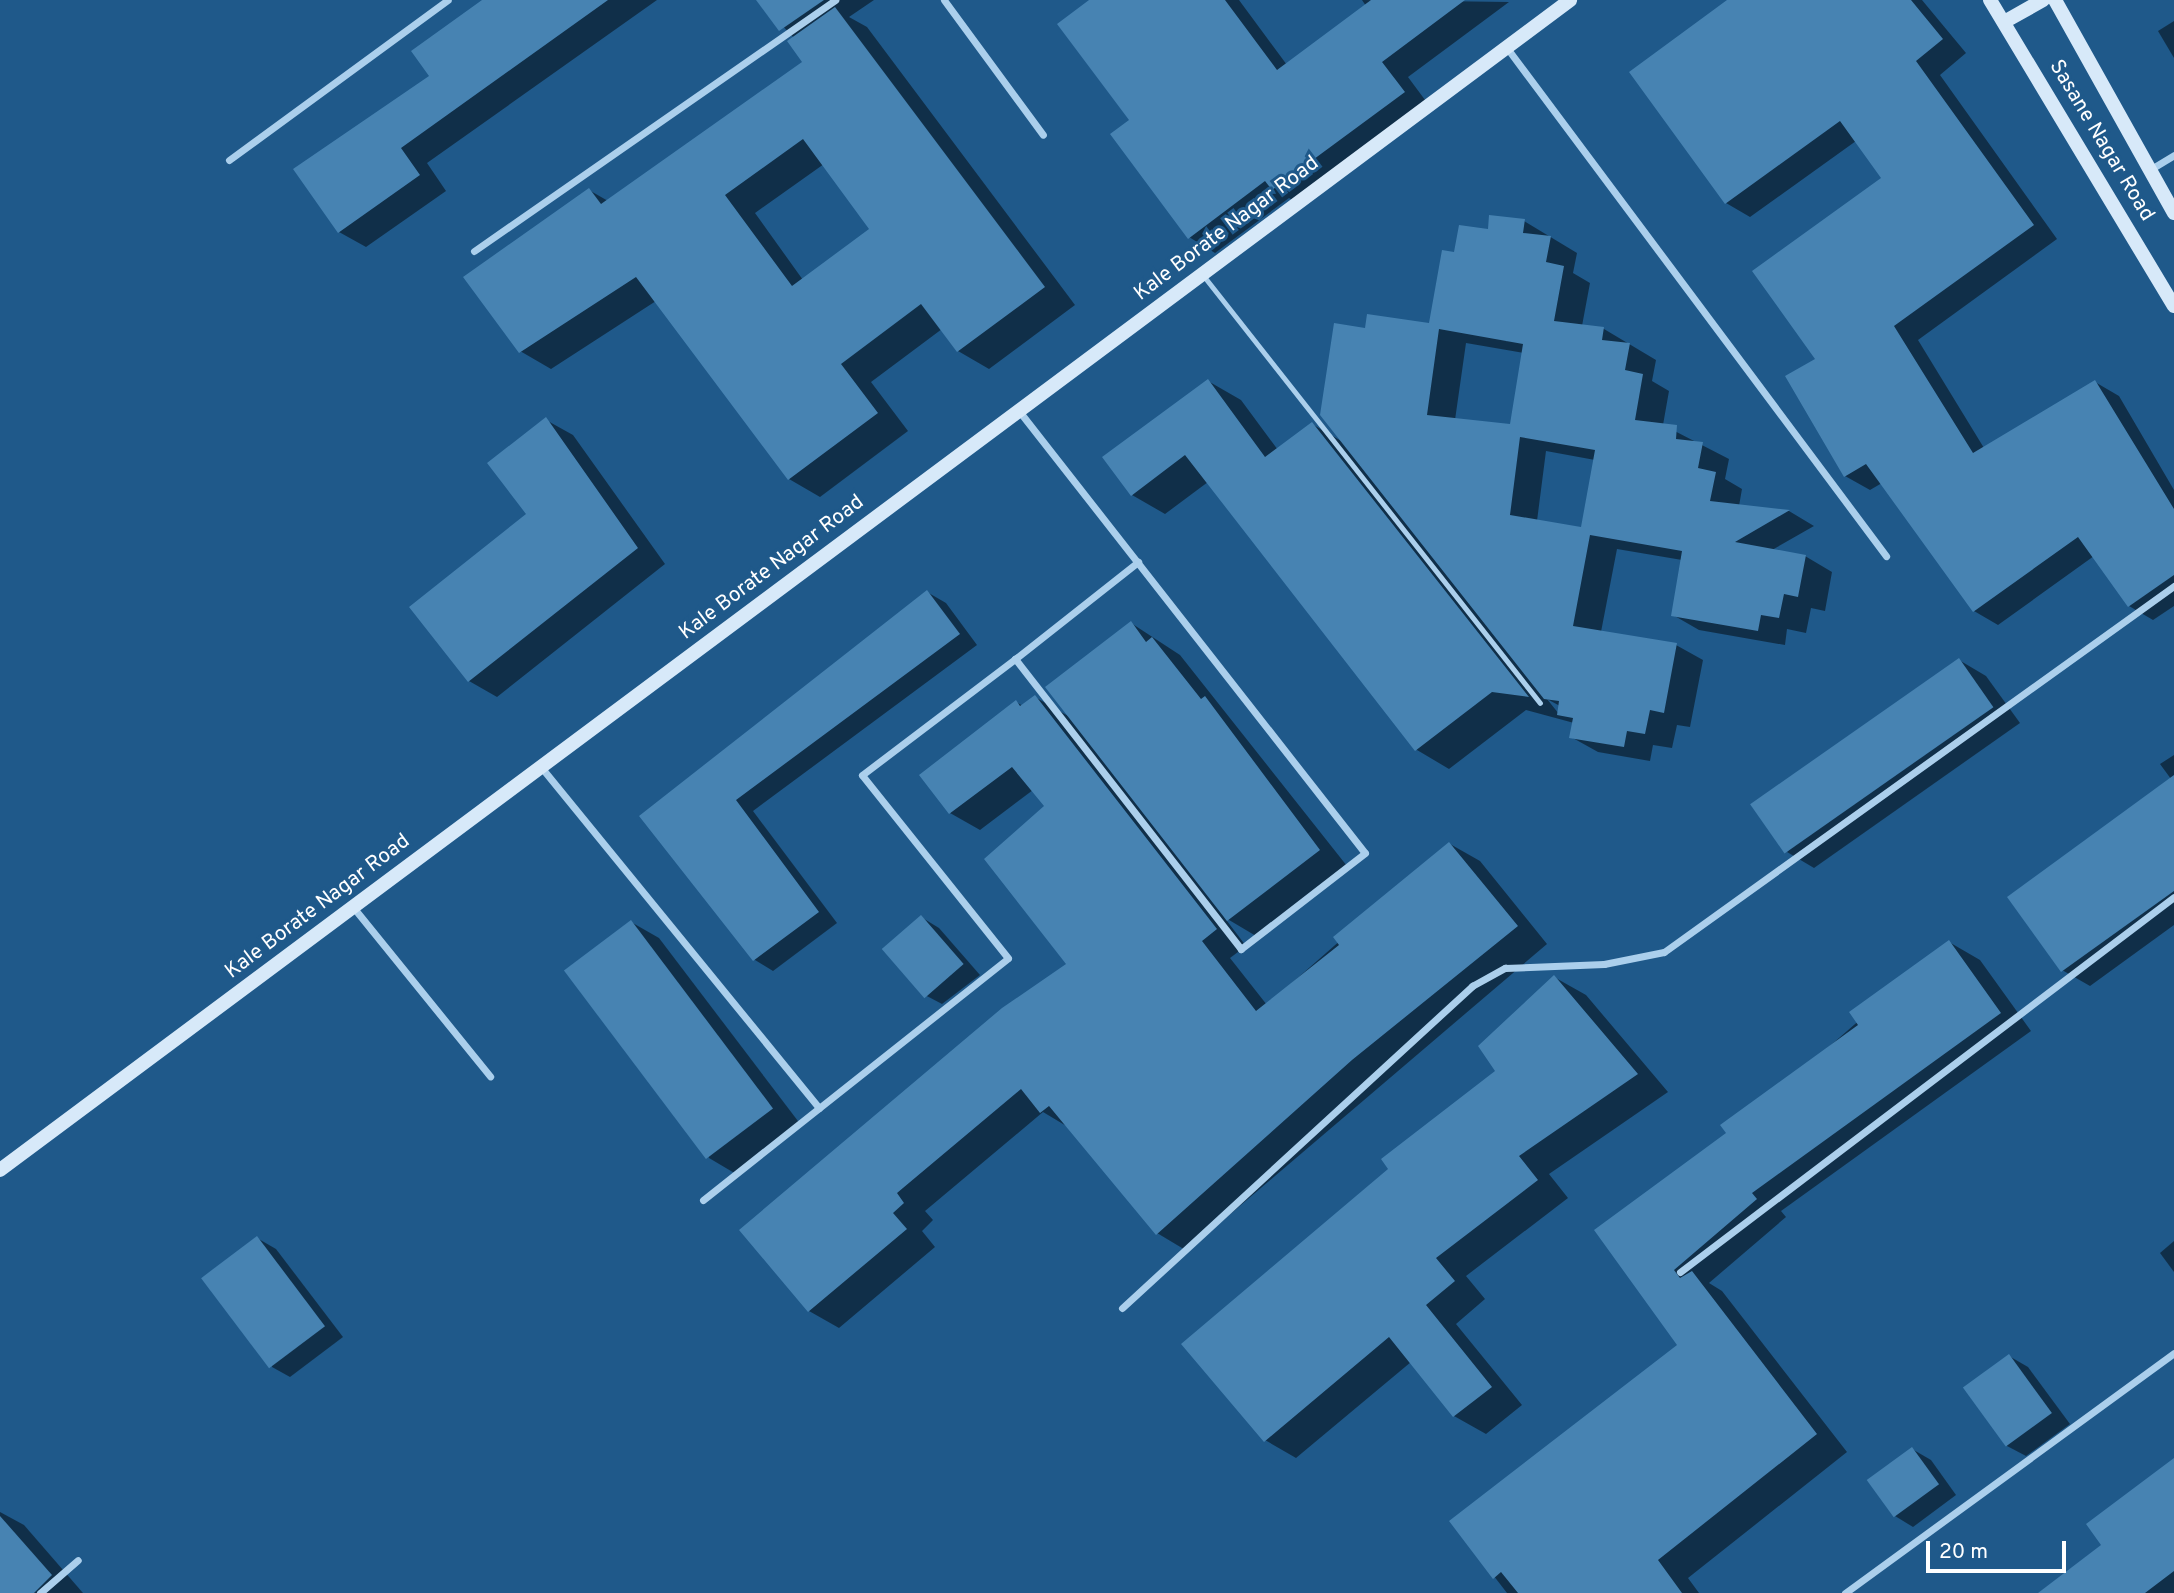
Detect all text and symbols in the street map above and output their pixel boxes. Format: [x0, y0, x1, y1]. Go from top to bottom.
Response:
street label: Sasane Nagar Road [2043, 56, 2159, 226]
street label: Kale Borate Nagar Road [1130, 151, 1324, 307]
street label: Kale Borate Nagar Road [675, 490, 869, 646]
street label: Kale Borate Nagar Road [221, 829, 415, 985]
scale bar [1929, 1526, 2069, 1570]
text: 20 m [1939, 1539, 1988, 1566]

